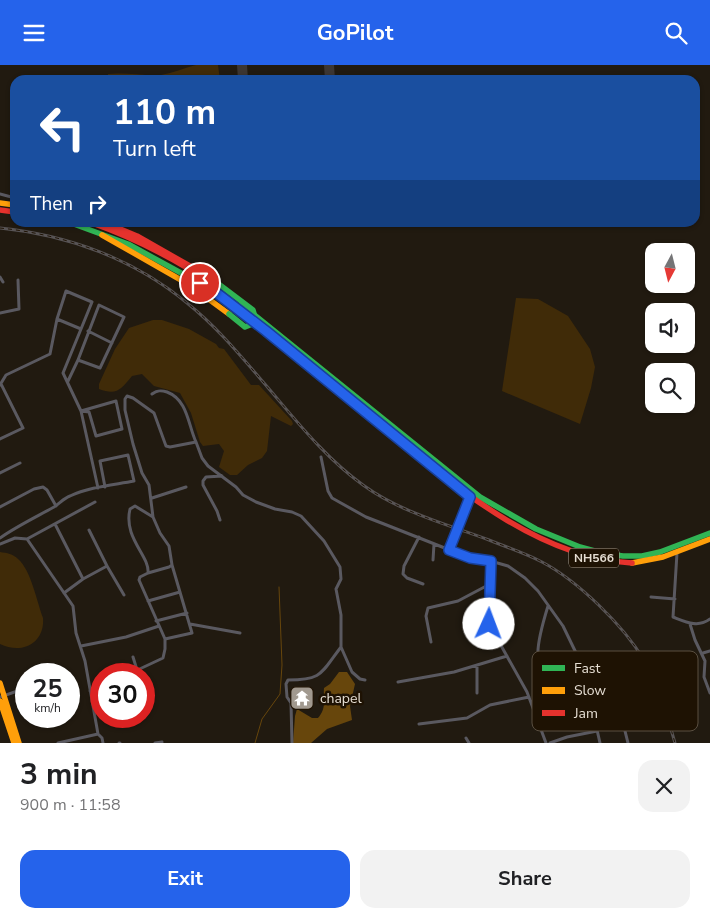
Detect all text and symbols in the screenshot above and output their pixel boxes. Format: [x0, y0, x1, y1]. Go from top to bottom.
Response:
text: GoPilot [317, 18, 393, 48]
icon: menu [20, 19, 48, 47]
icon: search [662, 19, 690, 47]
text: 110 m [113, 89, 216, 136]
icon: left [30, 95, 95, 160]
text: Turn left [113, 134, 196, 164]
icon: right [83, 190, 111, 218]
text: Then [30, 191, 73, 217]
north arrow [645, 243, 695, 293]
map controls [645, 243, 695, 413]
pin [179, 262, 221, 304]
icon: arrive [186, 269, 214, 297]
button: sound [645, 303, 695, 353]
button: search [645, 363, 695, 413]
road number: NH566 [569, 548, 619, 567]
position arrow [462, 597, 514, 649]
legend [532, 651, 698, 731]
text: Fast [574, 659, 600, 678]
speed limit sign: 30 [90, 663, 155, 728]
text: 25 [32, 672, 63, 706]
text: Slow [574, 681, 606, 700]
temple icon: chapel [289, 685, 315, 711]
place label: chapel [320, 689, 362, 708]
text: km/h [34, 700, 61, 716]
text: Jam [573, 704, 598, 723]
text: 3 min [20, 754, 98, 795]
button: close [638, 760, 690, 812]
text: 900 m · 11:58 [20, 794, 121, 816]
button: Exit [20, 850, 350, 908]
button: Share [360, 850, 690, 908]

